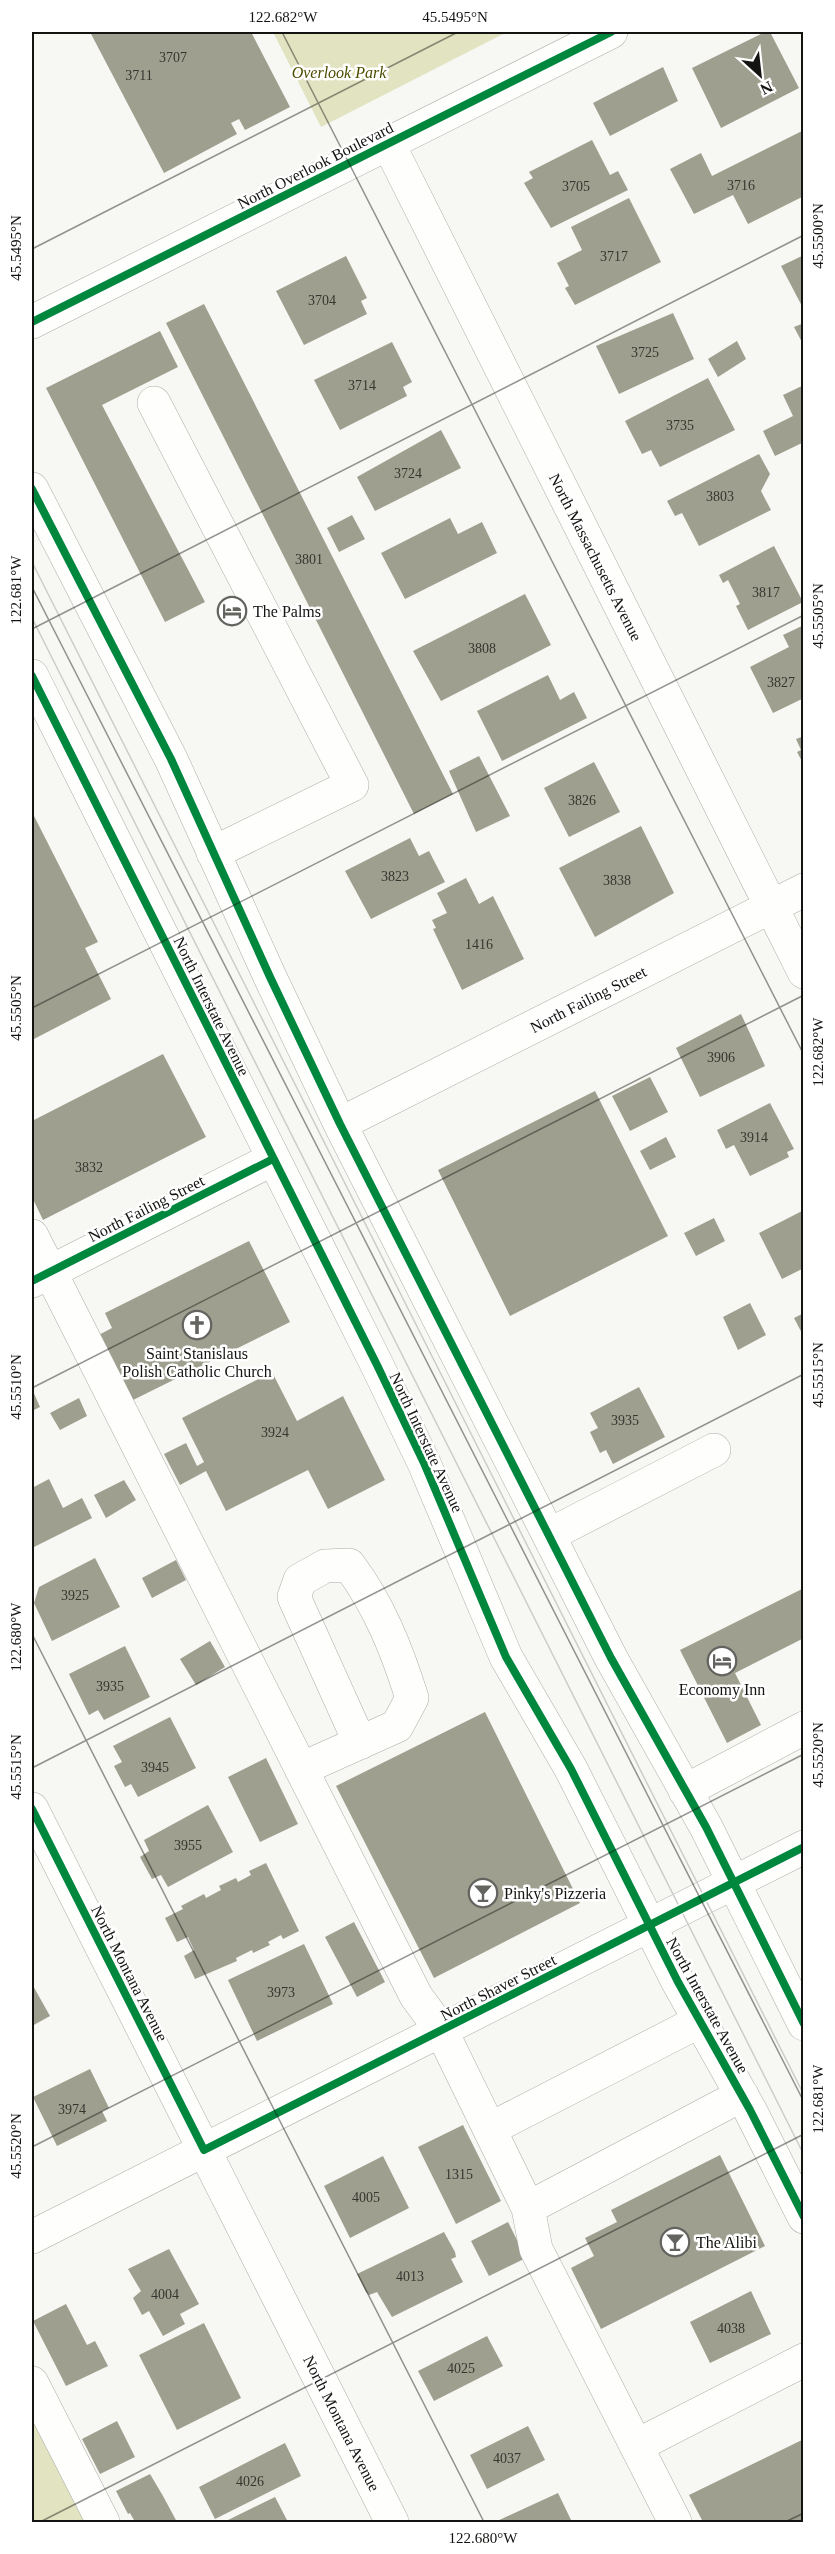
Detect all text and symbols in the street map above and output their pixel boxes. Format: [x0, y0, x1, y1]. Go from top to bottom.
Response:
text: 122.682°W [249, 9, 318, 25]
text: 45.5495°N [422, 9, 488, 25]
north arrow [730, 45, 790, 105]
house number: 3707 [159, 50, 187, 65]
park label: Overlook Park [292, 64, 387, 81]
house number: 3711 [125, 68, 153, 83]
text: N [757, 78, 776, 98]
street label: North Overlook Boulevard [235, 119, 396, 212]
house number: 3716 [727, 178, 755, 193]
house number: 3705 [562, 179, 590, 194]
text: 45.5500°N [810, 203, 826, 269]
text: 45.5495°N [8, 215, 24, 281]
house number: 3717 [600, 249, 628, 264]
house number: 3704 [308, 293, 336, 308]
house number: 3725 [631, 345, 659, 360]
house number: 3714 [348, 378, 376, 393]
house number: 3735 [666, 418, 694, 433]
house number: 3724 [394, 466, 422, 481]
street label: North Massachusetts Avenue [546, 471, 645, 644]
house number: 3803 [706, 489, 734, 504]
house number: 3801 [295, 552, 323, 567]
text: 122.681°W [8, 555, 24, 624]
text: 45.5505°N [810, 583, 826, 649]
house number: 3817 [752, 585, 780, 600]
hotel icon: The Palms [216, 595, 248, 627]
place label: The Palms [253, 603, 321, 620]
house number: 3808 [468, 641, 496, 656]
house number: 3827 [767, 675, 795, 690]
house number: 3826 [568, 793, 596, 808]
house number: 3823 [381, 869, 409, 884]
house number: 3838 [603, 873, 631, 888]
street label: North Interstate Avenue [170, 934, 253, 1078]
house number: 1416 [465, 937, 493, 952]
street label: North Failing Street [527, 963, 650, 1037]
text: 45.5505°N [8, 975, 24, 1041]
text: 122.682°W [810, 1017, 826, 1086]
house number: 3906 [707, 1050, 735, 1065]
house number: 3914 [740, 1130, 768, 1145]
house number: 3832 [75, 1160, 103, 1175]
street label: North Failing Street [85, 1172, 208, 1246]
church icon: Saint Stanislaus Polish Catholic Church [181, 1309, 213, 1341]
text: 45.5515°N [810, 1342, 826, 1408]
place label: Saint Stanislaus Polish Catholic Church [122, 1345, 272, 1380]
text: 45.5510°N [8, 1354, 24, 1420]
street label: North Interstate Avenue [387, 1369, 466, 1515]
house number: 3935 [611, 1413, 639, 1428]
house number: 3924 [261, 1425, 289, 1440]
house number: 3925 [61, 1588, 89, 1603]
text: 122.680°W [8, 1602, 24, 1671]
hotel icon: Economy Inn [706, 1645, 738, 1677]
house number: 3935 [96, 1679, 124, 1694]
place label: Economy Inn [679, 1681, 765, 1699]
text: 45.5520°N [810, 1722, 826, 1788]
text: 45.5515°N [8, 1734, 24, 1800]
house number: 3945 [141, 1760, 169, 1775]
house number: 3955 [174, 1838, 202, 1853]
bar icon: Pinky's Pizzeria [467, 1877, 499, 1909]
place label: Pinky's Pizzeria [504, 1885, 606, 1903]
street label: North Montana Avenue [88, 1903, 171, 2044]
street label: North Interstate Avenue [663, 1934, 752, 2076]
street label: North Shaver Street [438, 1951, 559, 2024]
house number: 3973 [267, 1985, 295, 2000]
text: 122.681°W [810, 2064, 826, 2133]
house number: 3974 [58, 2102, 86, 2117]
text: 45.5520°N [8, 2113, 24, 2179]
house number: 1315 [445, 2167, 473, 2182]
house number: 4005 [352, 2190, 380, 2205]
bar icon: The Alibi [659, 2226, 691, 2258]
place label: The Alibi [696, 2234, 757, 2251]
house number: 4013 [396, 2269, 424, 2284]
house number: 4004 [151, 2287, 179, 2302]
house number: 4038 [717, 2321, 745, 2336]
street label: North Montana Avenue [300, 2353, 383, 2494]
house number: 4025 [447, 2361, 475, 2376]
house number: 4037 [493, 2451, 521, 2466]
house number: 4026 [236, 2474, 264, 2489]
text: 122.680°W [449, 2530, 518, 2546]

